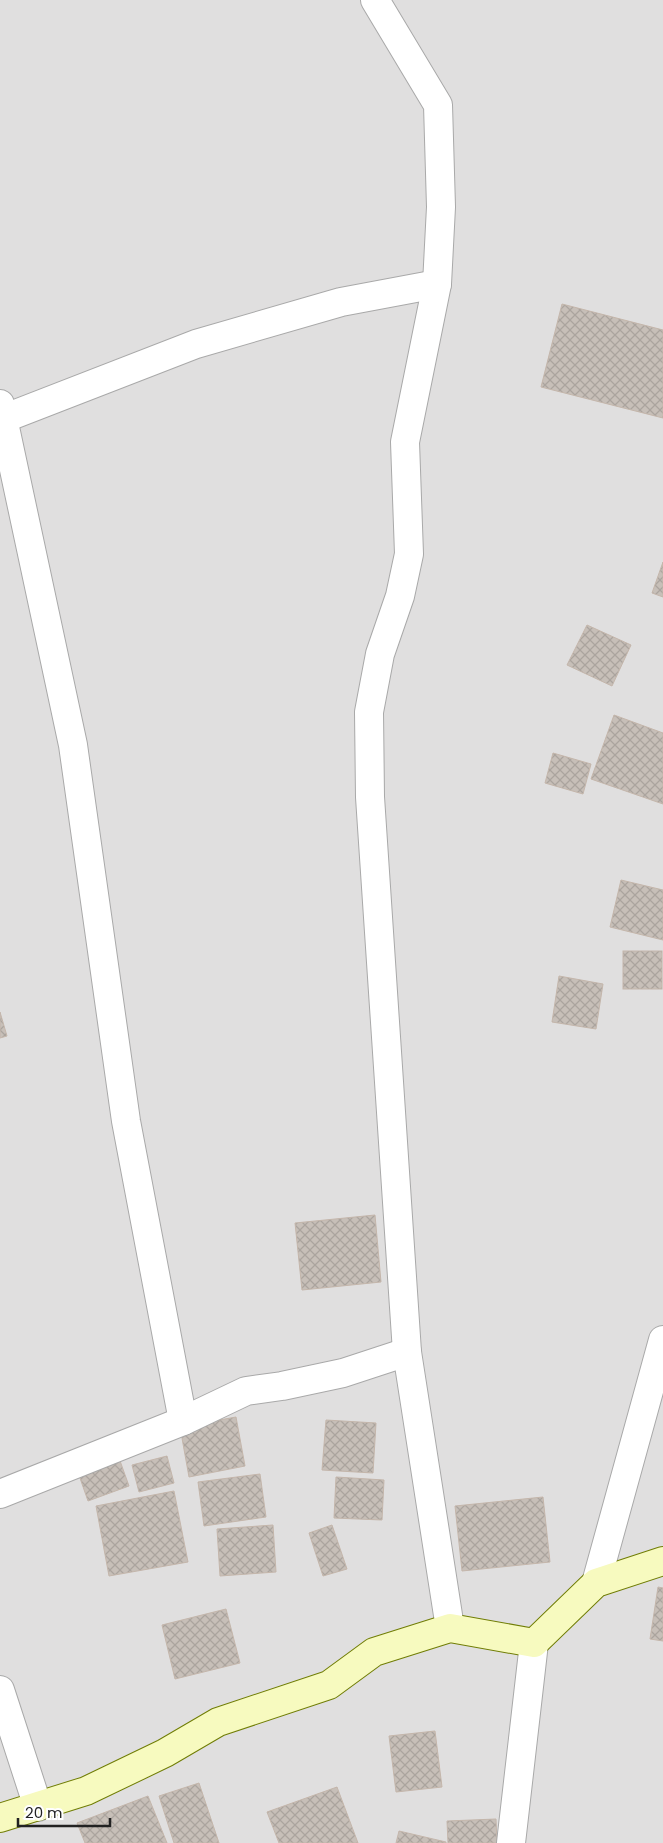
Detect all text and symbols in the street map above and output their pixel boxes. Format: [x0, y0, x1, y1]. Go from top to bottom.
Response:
scale bar [18, 1796, 110, 1828]
text: 20 m [25, 1802, 63, 1823]

